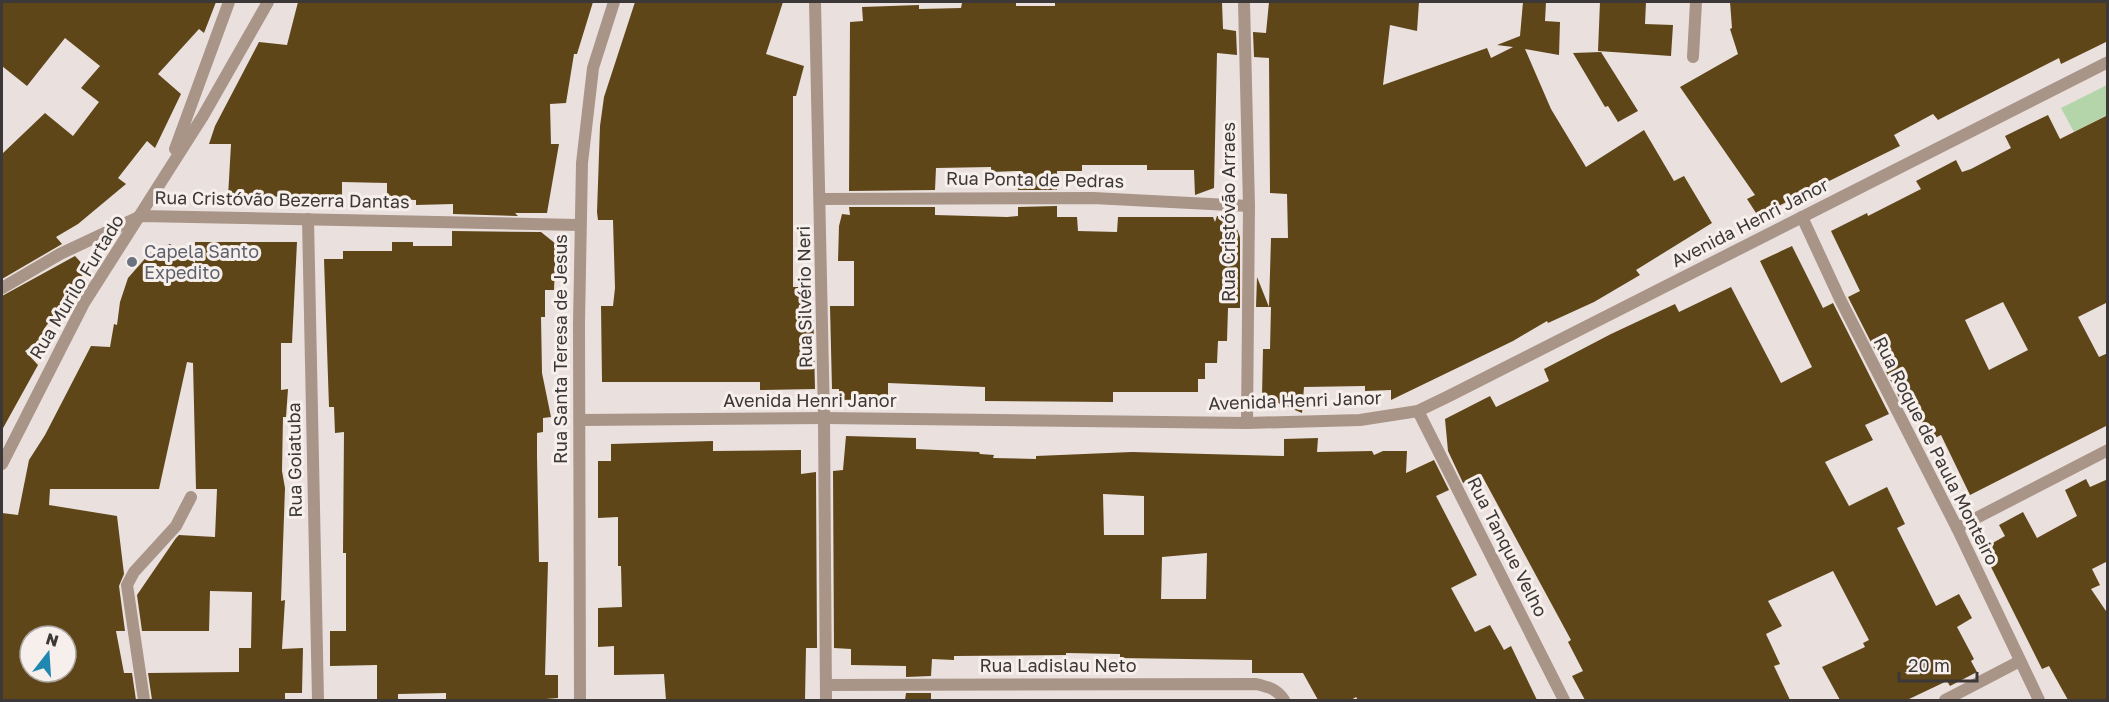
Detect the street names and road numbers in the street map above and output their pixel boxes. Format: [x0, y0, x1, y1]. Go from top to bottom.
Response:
street label: Rua Cristóvão Arraes [1217, 122, 1239, 302]
street label: Rua Ponta de Pedras [946, 166, 1124, 192]
street label: Avenida Henri Janor [1667, 173, 1832, 271]
street label: Rua Cristóvão Bezerra Dantas [154, 186, 410, 212]
street label: Rua Murilo Furtado [24, 210, 128, 363]
street label: Rua Silvério Neri [792, 226, 816, 368]
street label: Rua Santa Teresa de Jesus [549, 234, 571, 464]
street label: Rua Roque de Paula Monteiro [1870, 333, 2004, 569]
street label: Avenida Henri Janor [1208, 386, 1382, 414]
street label: Avenida Henri Janor [723, 389, 897, 411]
street label: Rua Goiatuba [282, 402, 306, 518]
street label: Rua Tanque Velho [1463, 473, 1553, 620]
street label: Rua Ladislau Neto [980, 654, 1136, 676]

